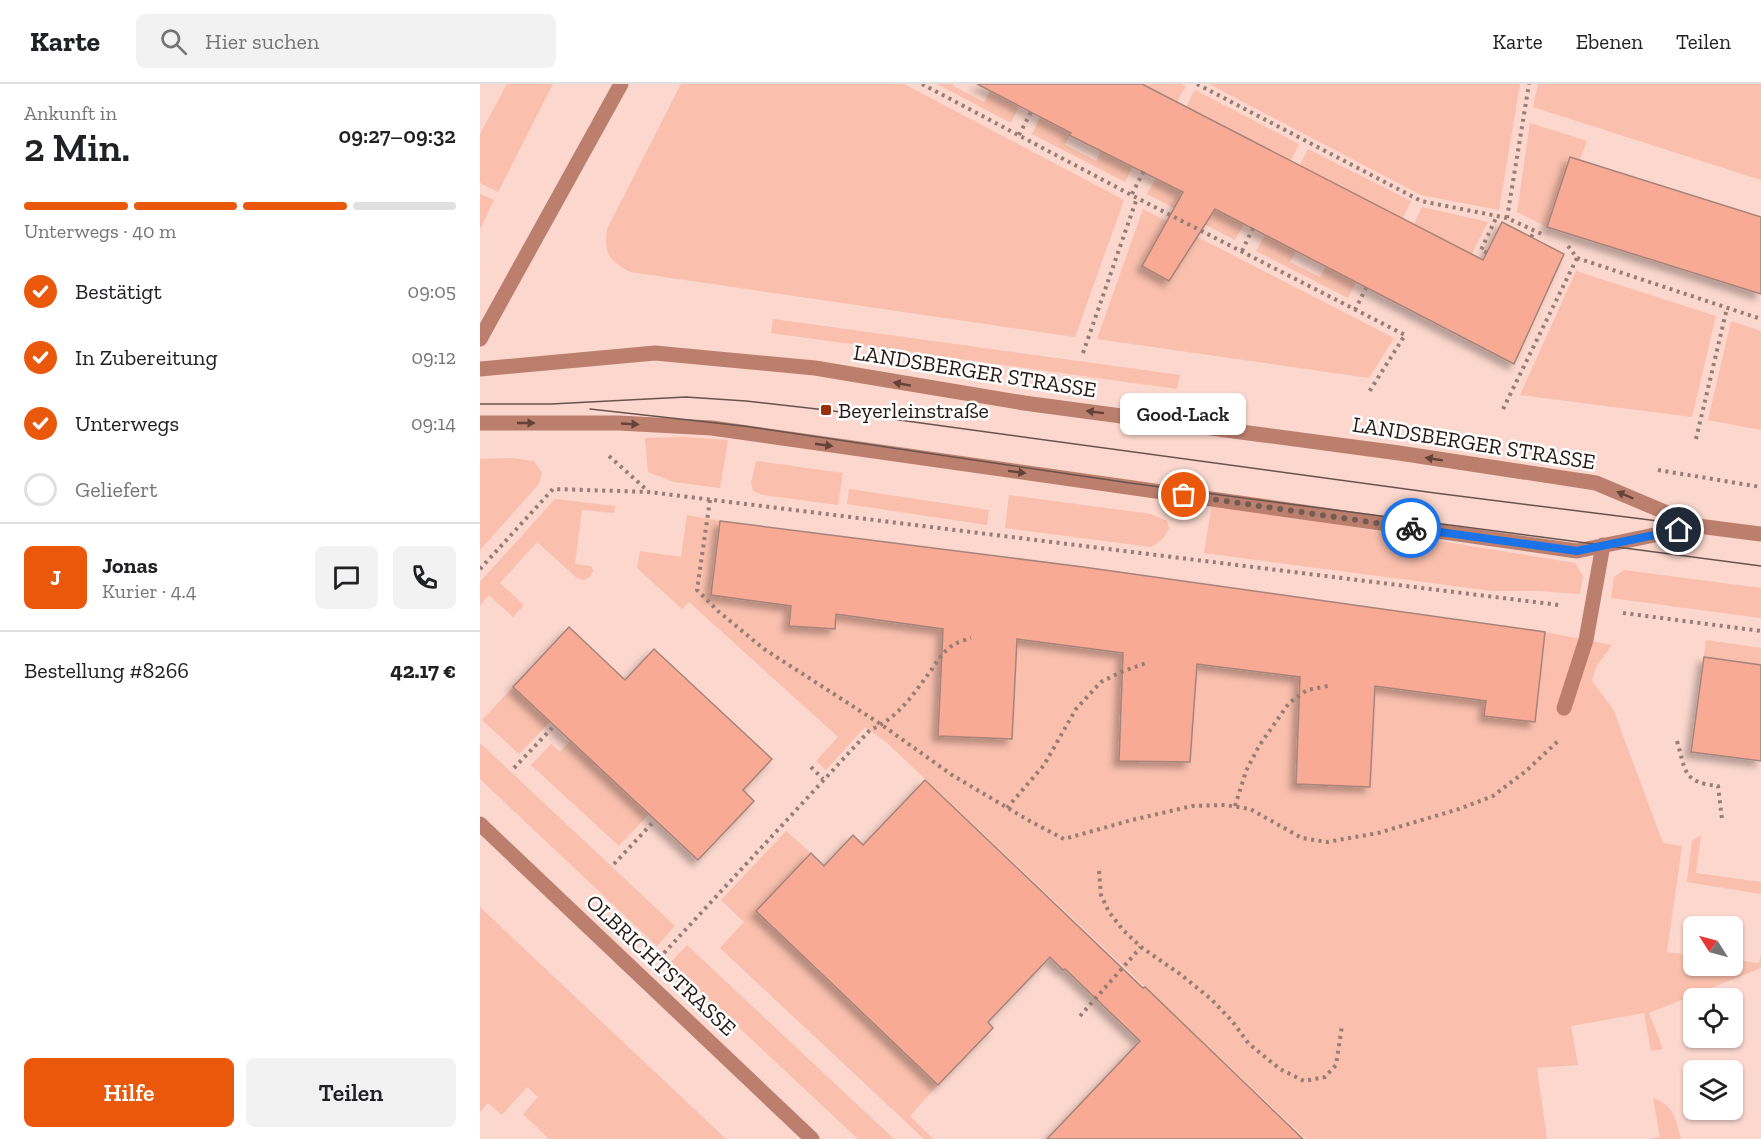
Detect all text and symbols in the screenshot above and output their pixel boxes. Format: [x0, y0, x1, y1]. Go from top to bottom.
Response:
search box [136, 14, 556, 68]
text: Karte [30, 25, 100, 58]
icon: search [157, 25, 190, 58]
text: Hier suchen [205, 28, 319, 55]
text: Karte [1493, 29, 1543, 54]
text: Ebenen [1576, 29, 1643, 54]
text: Teilen [1676, 29, 1731, 54]
text: Ankunft in [24, 101, 117, 125]
text: 09:27–09:32 [338, 122, 456, 149]
text: 2 Min. [24, 124, 130, 171]
text: Unterwegs · 40 m [24, 219, 176, 243]
icon: check [24, 275, 57, 308]
text: Bestätigt [75, 278, 162, 305]
text: 09:05 [408, 279, 456, 303]
street label: LANDSBERGER STRASSE [852, 338, 1098, 404]
icon: check [24, 341, 57, 374]
text: In Zubereitung [75, 344, 218, 371]
text: 09:12 [411, 345, 456, 369]
one-way arrow [893, 379, 912, 388]
callout: Good-Lack [1121, 393, 1247, 435]
place label: Beyerleinstraße [838, 397, 989, 424]
text: Good-Lack [1137, 402, 1229, 426]
marker: Beyerleinstraße [819, 403, 833, 417]
icon: check [24, 407, 57, 440]
one-way arrow [1086, 408, 1105, 417]
text: Unterwegs [75, 410, 179, 437]
street label: LANDSBERGER STRASSE [1351, 410, 1597, 476]
text: 09:14 [411, 411, 456, 435]
one-way arrow [516, 418, 535, 428]
one-way arrow [621, 419, 640, 428]
one-way arrow [815, 440, 834, 449]
one-way arrow [1425, 454, 1444, 463]
one-way arrow [1008, 468, 1027, 477]
pin [1158, 469, 1209, 520]
text: Geliefert [75, 476, 158, 503]
icon: bag [1167, 478, 1200, 511]
one-way arrow [1616, 490, 1634, 500]
courier [1381, 498, 1441, 558]
pin [1653, 504, 1704, 555]
icon: bike [1395, 512, 1428, 545]
icon: home [1662, 513, 1695, 546]
button: chat [315, 546, 378, 609]
button: phone [393, 546, 456, 609]
text: Jonas [102, 552, 158, 579]
text: J [50, 564, 61, 591]
text: Kurier · 4.4 [102, 579, 197, 603]
text: Bestellung #8266 [24, 657, 189, 684]
text: 42.17 € [390, 657, 456, 684]
street label: OLBRICHTSTRASSE [580, 888, 742, 1042]
north arrow [1683, 916, 1743, 976]
map controls [1683, 916, 1743, 1120]
button: locate [1683, 988, 1743, 1048]
button: Hilfe [24, 1058, 234, 1127]
button: Teilen [246, 1058, 456, 1127]
button: layers [1683, 1060, 1743, 1120]

